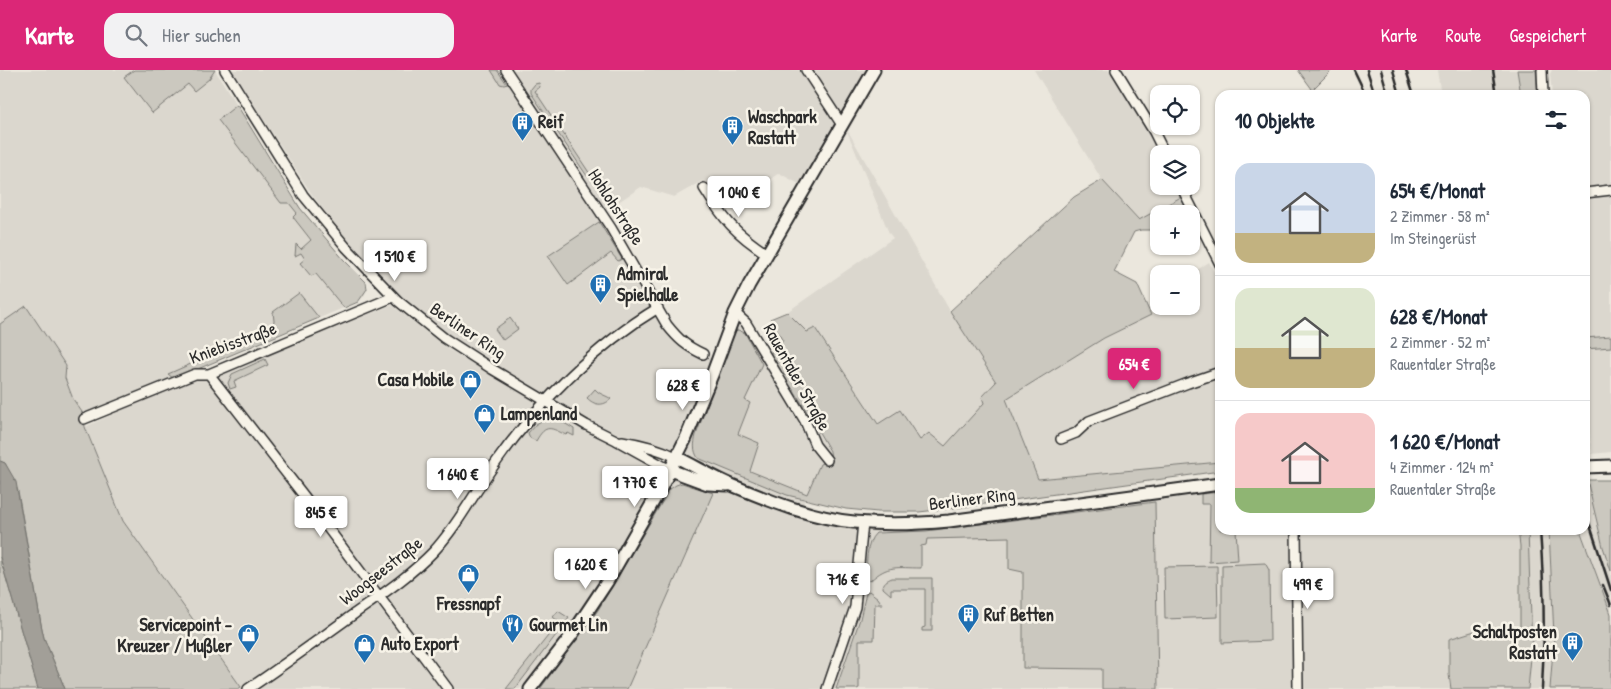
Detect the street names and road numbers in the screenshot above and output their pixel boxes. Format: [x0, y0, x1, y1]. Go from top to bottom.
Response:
street label: Hohlohstraße [582, 164, 650, 250]
street label: Berliner Ring [425, 296, 511, 365]
street label: Kniebisstraße [186, 315, 280, 370]
street label: Rauentaler Straße [758, 319, 837, 435]
street label: Berliner Ring [927, 481, 1017, 516]
street label: Woogseestraße [334, 530, 427, 611]

